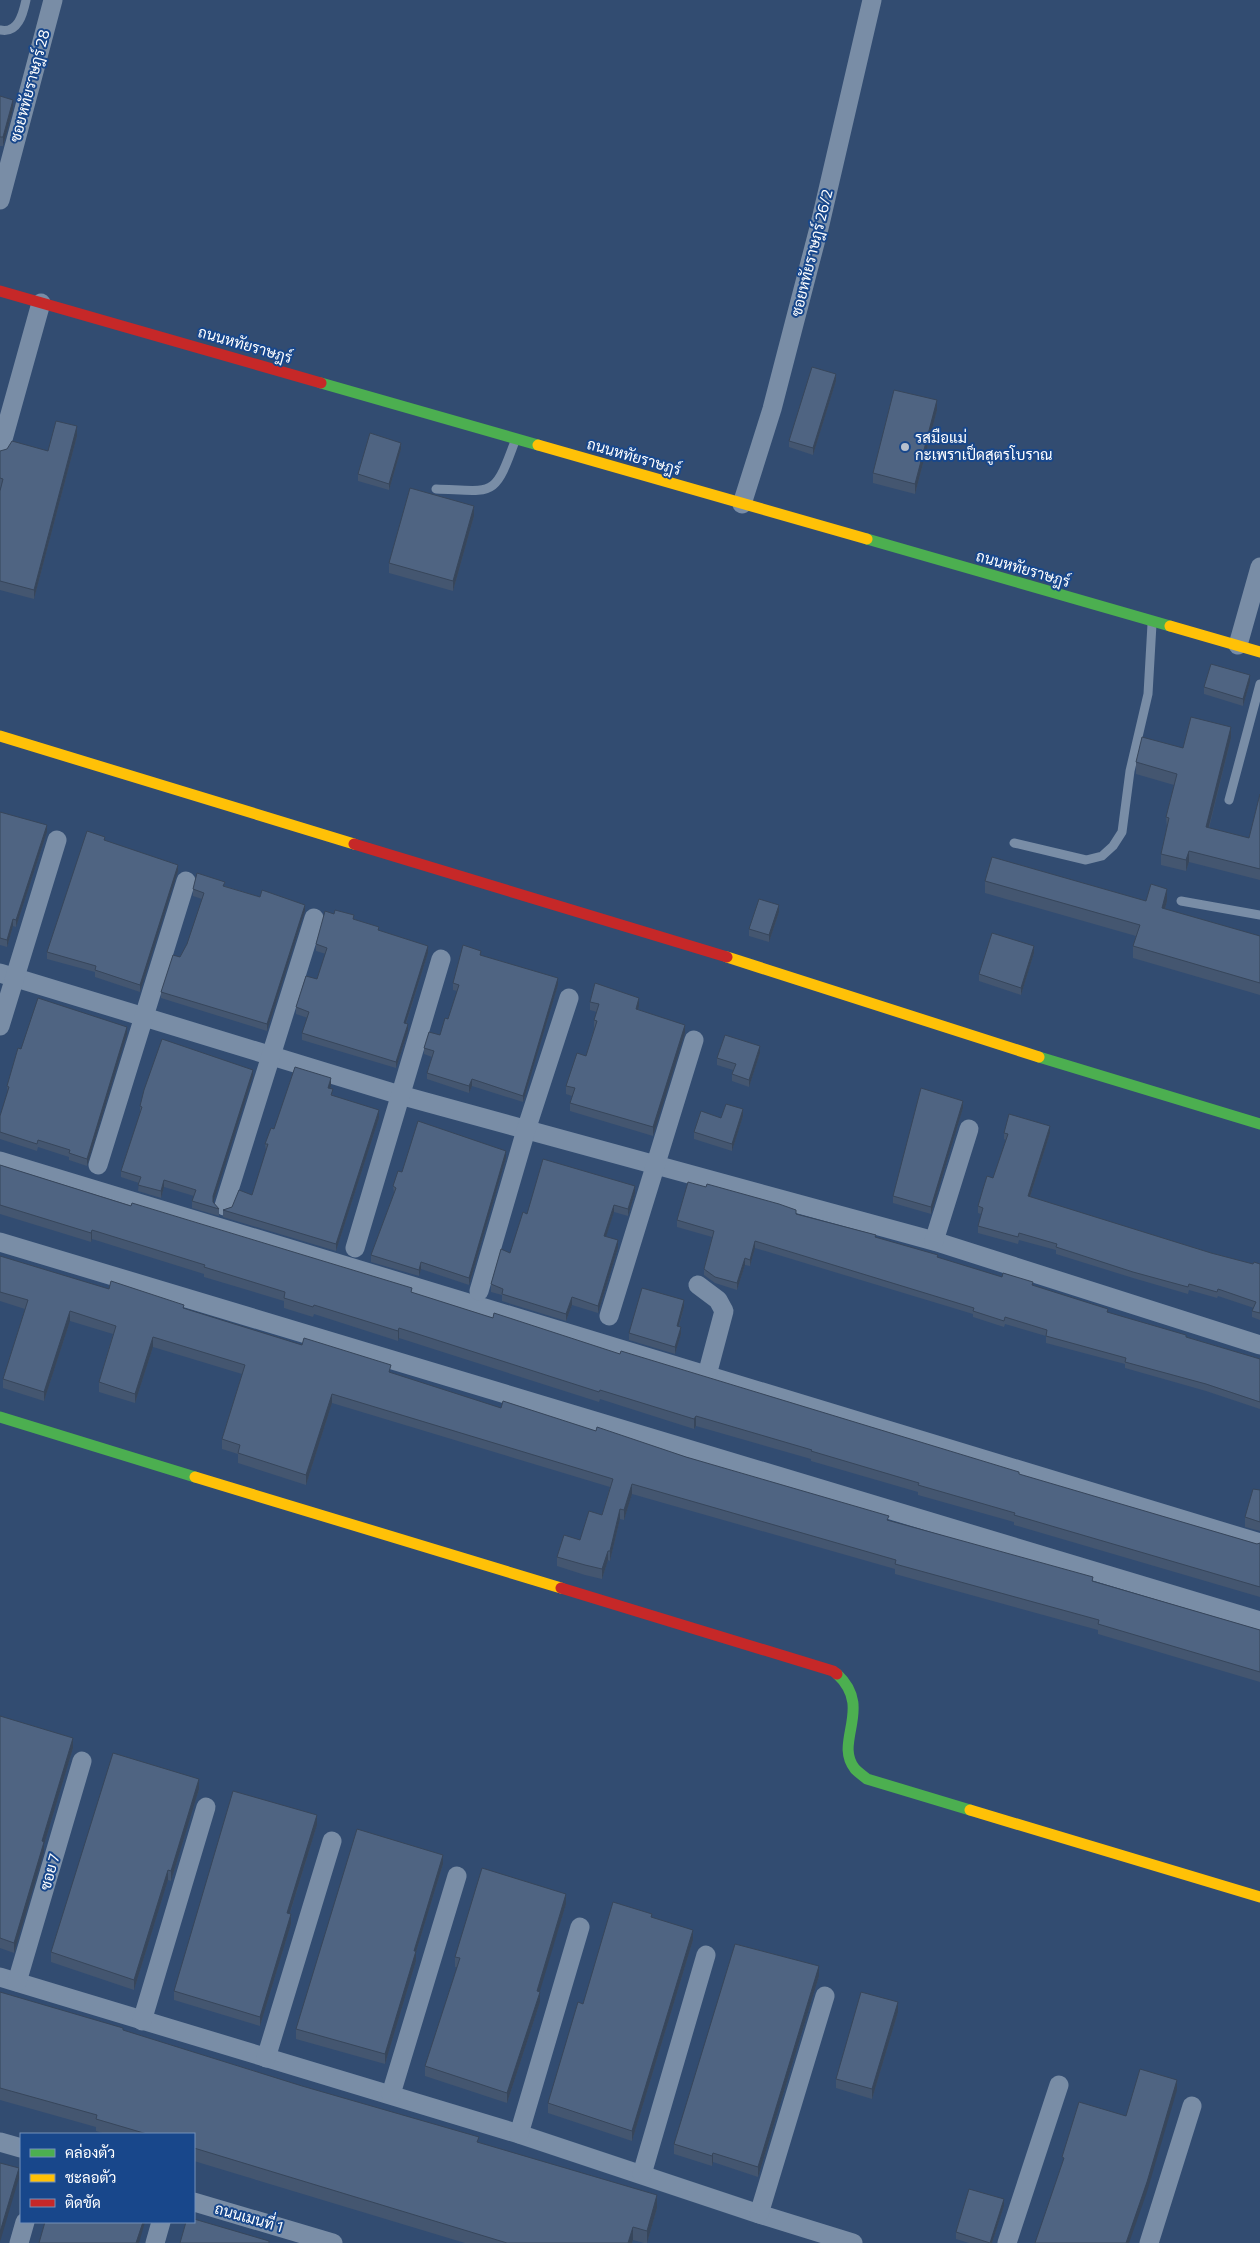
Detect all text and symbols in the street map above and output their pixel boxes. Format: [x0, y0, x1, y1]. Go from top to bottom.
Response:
street label: ซอยหทัยราษฎร์ 28 [5, 27, 55, 145]
street label: ซอยหทัยราษฎร์ 26/2 [786, 187, 838, 319]
street label: ถนนหทัยราษฎร์ [196, 322, 294, 368]
place label: รสมือแม่ กะเพราเป็ดสูตรโบราณ [915, 428, 1052, 465]
street label: ถนนหทัยราษฎร์ [585, 434, 683, 480]
marker: รสมือแม่ กะเพราเป็ดสูตรโบราณ [899, 441, 911, 453]
street label: ถนนหทัยราษฎร์ [974, 546, 1072, 592]
street label: ซอย 7 [35, 1851, 63, 1892]
legend [20, 2133, 195, 2223]
text: คล่องตัว [65, 2143, 115, 2161]
text: ชะลอตัว [65, 2168, 116, 2186]
text: ติดขัด [65, 2193, 101, 2211]
street label: ถนนเมนที่ 1 [213, 2194, 287, 2235]

